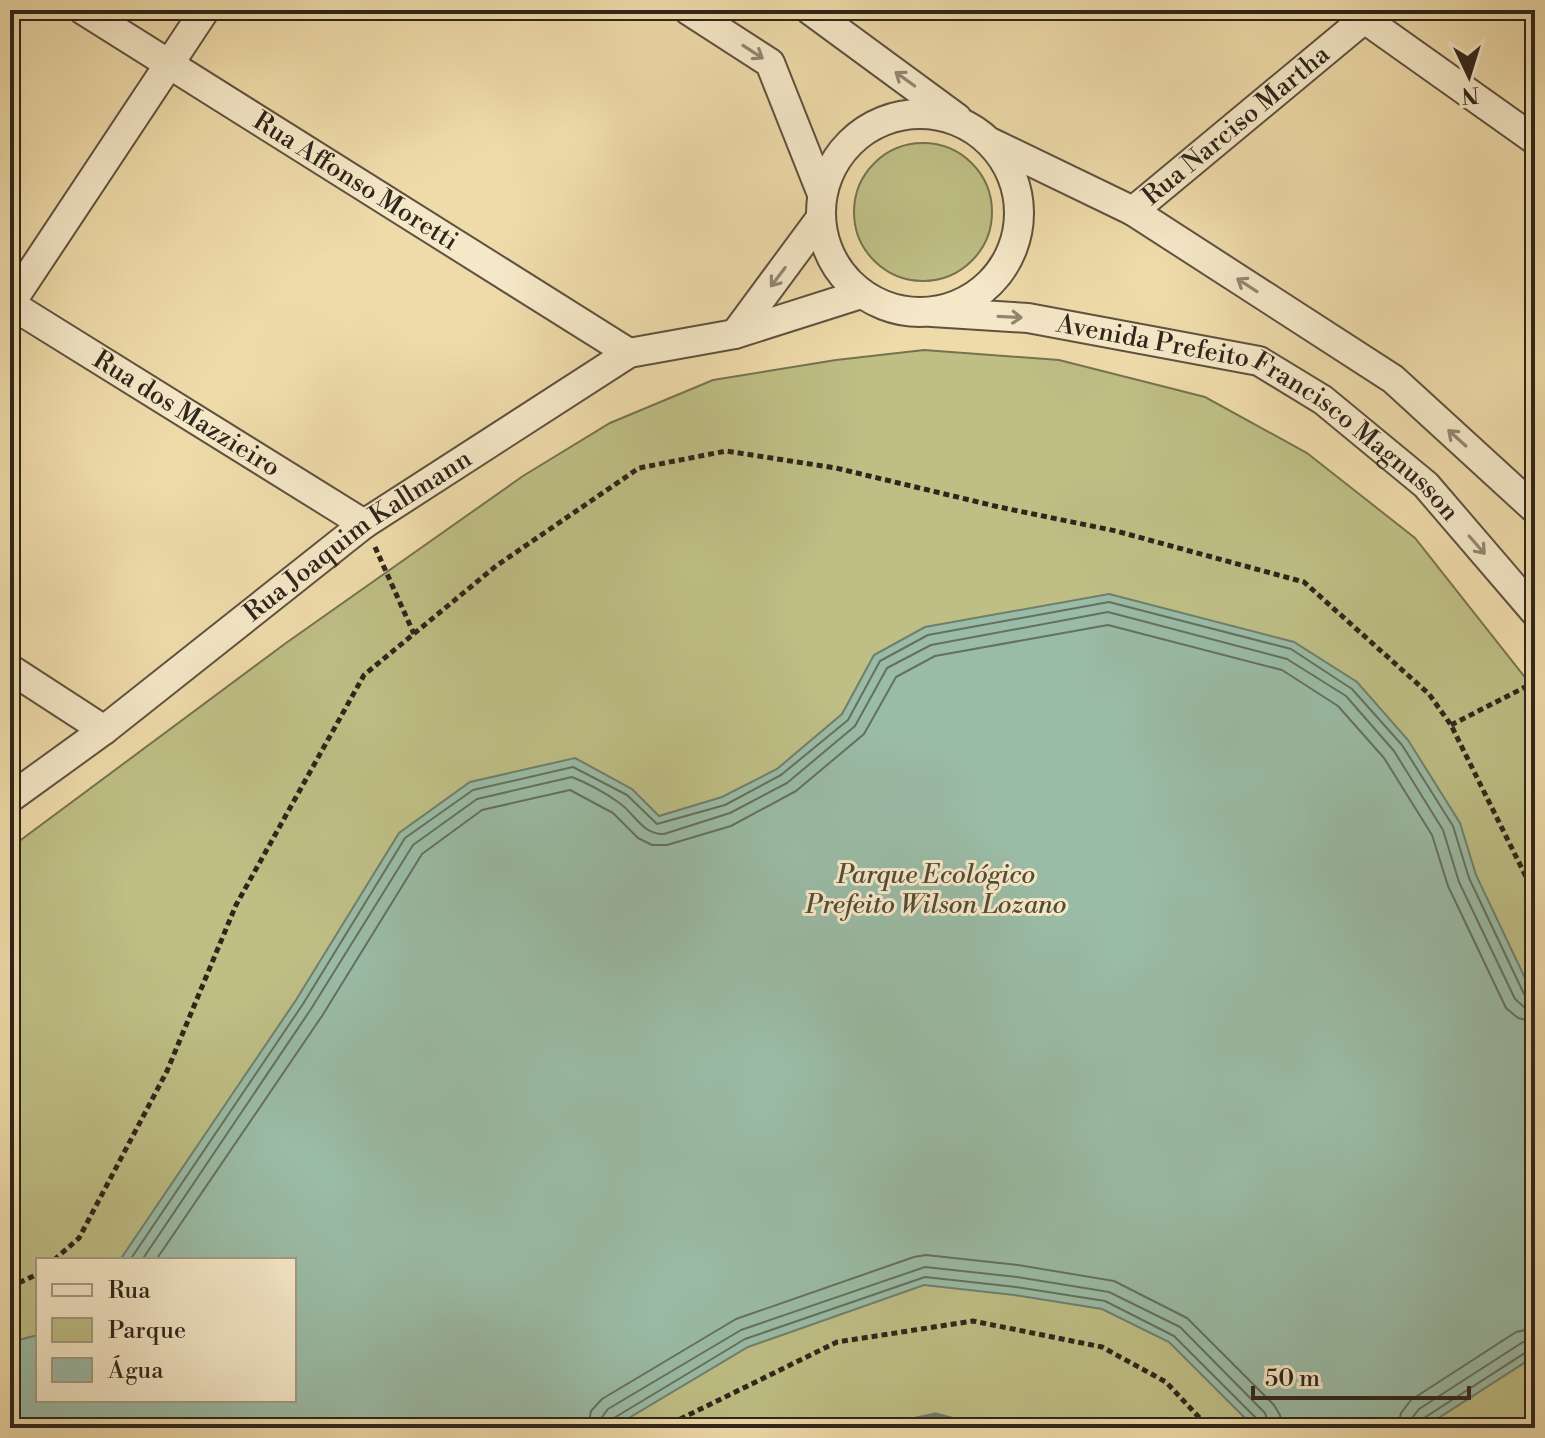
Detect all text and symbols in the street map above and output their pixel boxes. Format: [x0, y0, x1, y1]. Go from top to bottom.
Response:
north arrow [1429, 36, 1509, 116]
street label: Rua Narciso Martha [1136, 38, 1337, 212]
one-way arrow [742, 44, 764, 61]
one-way arrow [895, 71, 916, 88]
text: N [1460, 80, 1480, 109]
street label: Rua Affonso Moretti [247, 105, 464, 258]
one-way arrow [769, 265, 786, 287]
one-way arrow [1237, 276, 1259, 293]
street label: Avenida Prefeito Francisco Magnusson [1053, 307, 1466, 528]
one-way arrow [996, 309, 1023, 324]
street label: Rua dos Mazzieiro [87, 344, 286, 484]
one-way arrow [1447, 429, 1467, 447]
street label: Rua Joaquim Kallmann [238, 443, 478, 629]
one-way arrow [1468, 534, 1486, 554]
park label: Parque Ecológico Prefeito Wilson Lozano [805, 859, 1066, 921]
legend [36, 1258, 296, 1402]
text: Rua [108, 1276, 151, 1306]
text: Parque [108, 1316, 186, 1346]
scale bar [1253, 1350, 1469, 1400]
text: Água [107, 1355, 164, 1386]
text: 50 m [1265, 1364, 1320, 1394]

